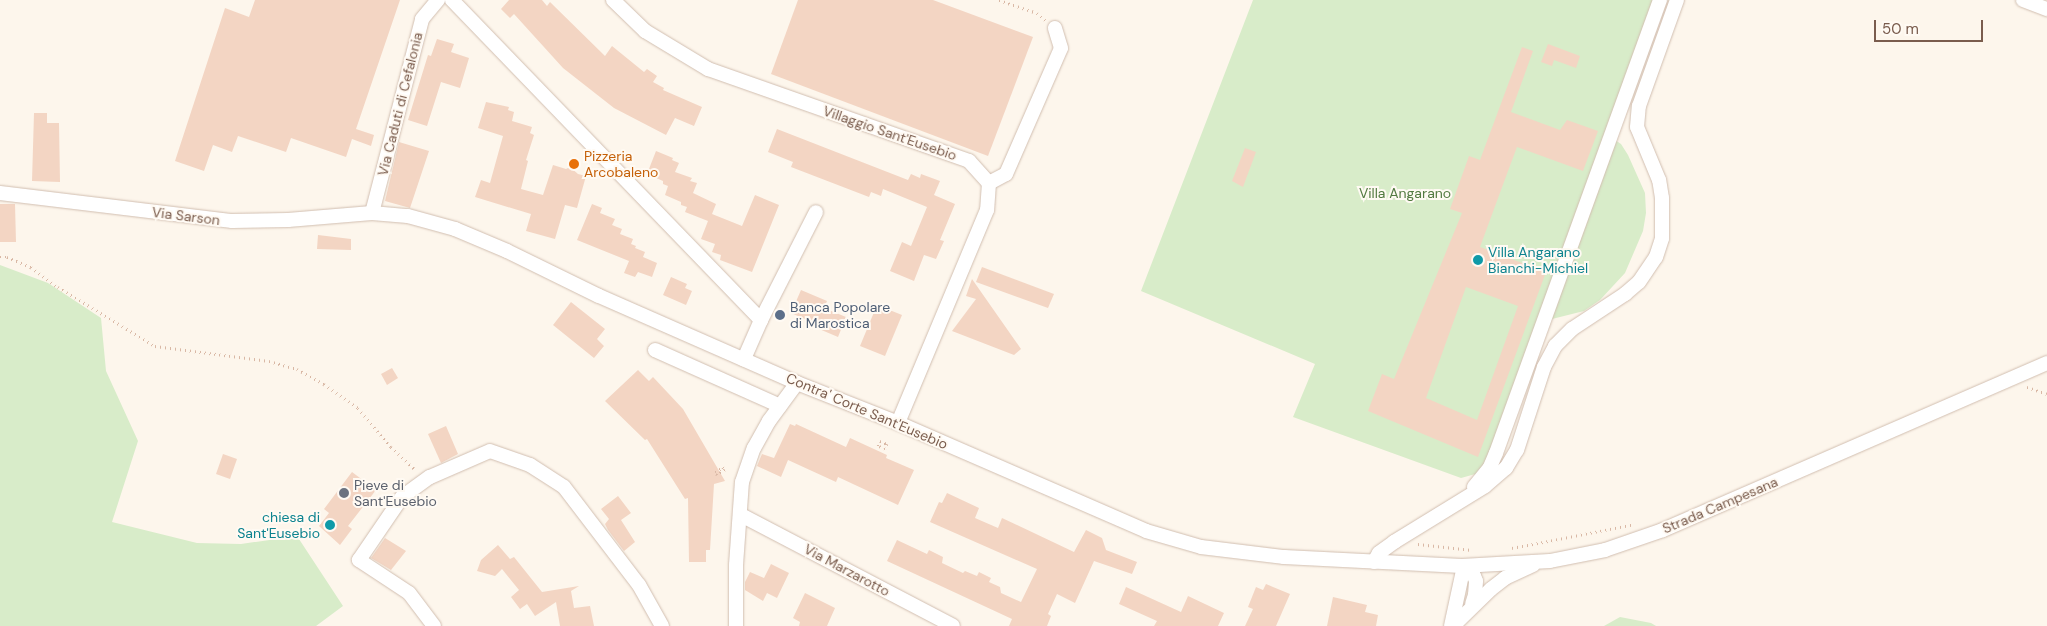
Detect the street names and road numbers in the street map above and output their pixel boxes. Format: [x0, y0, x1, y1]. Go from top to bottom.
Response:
street label: Via Caduti di Cefalonia [374, 30, 426, 178]
street label: Villaggio Sant'Eusebio [821, 102, 959, 164]
street label: Via Sarson [151, 203, 221, 229]
street label: Contra' Corte Sant'Eusebio [784, 369, 950, 453]
street label: Strada Campesana [1660, 473, 1780, 537]
street label: Via Marzarotto [801, 540, 893, 600]

